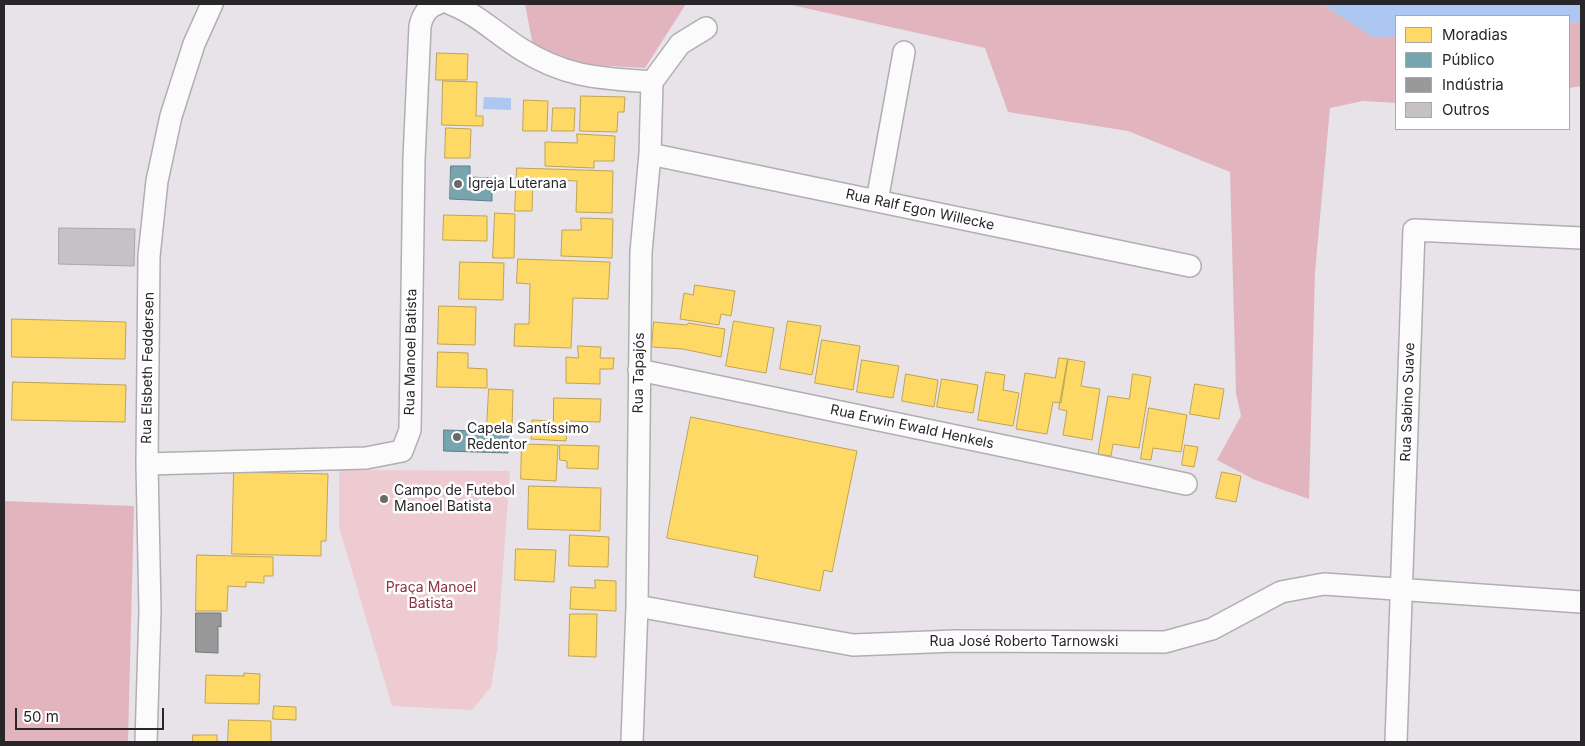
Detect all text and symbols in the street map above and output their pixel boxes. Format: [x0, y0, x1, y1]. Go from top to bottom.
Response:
legend [1395, 15, 1570, 130]
text: Moradias [1442, 25, 1508, 44]
text: Público [1442, 50, 1494, 69]
text: Indústria [1442, 75, 1504, 94]
text: Outros [1442, 100, 1490, 119]
place label: Igreja Luterana [468, 176, 567, 192]
marker: Igreja Luterana [452, 178, 464, 190]
street label: Rua Ralf Egon Willecke [844, 186, 996, 234]
street label: Rua Manoel Batista [401, 289, 421, 415]
street label: Rua Elsbeth Feddersen [138, 292, 158, 444]
street label: Rua Tapajós [630, 333, 648, 413]
street label: Rua Sabino Suave [1398, 342, 1418, 462]
street label: Rua Erwin Ewald Henkels [829, 401, 995, 453]
place label: Capela Santíssimo Redentor [467, 421, 589, 454]
marker: Capela Santíssimo Redentor [451, 431, 463, 443]
place label: Campo de Futebol Manoel Batista [394, 483, 515, 516]
marker: Campo de Futebol Manoel Batista [378, 493, 390, 505]
park label: Praça Manoel Batista [386, 580, 476, 612]
street label: Rua José Roberto Tarnowski [930, 634, 1118, 650]
scale bar [18, 698, 166, 730]
text: 50 m [23, 707, 59, 726]

